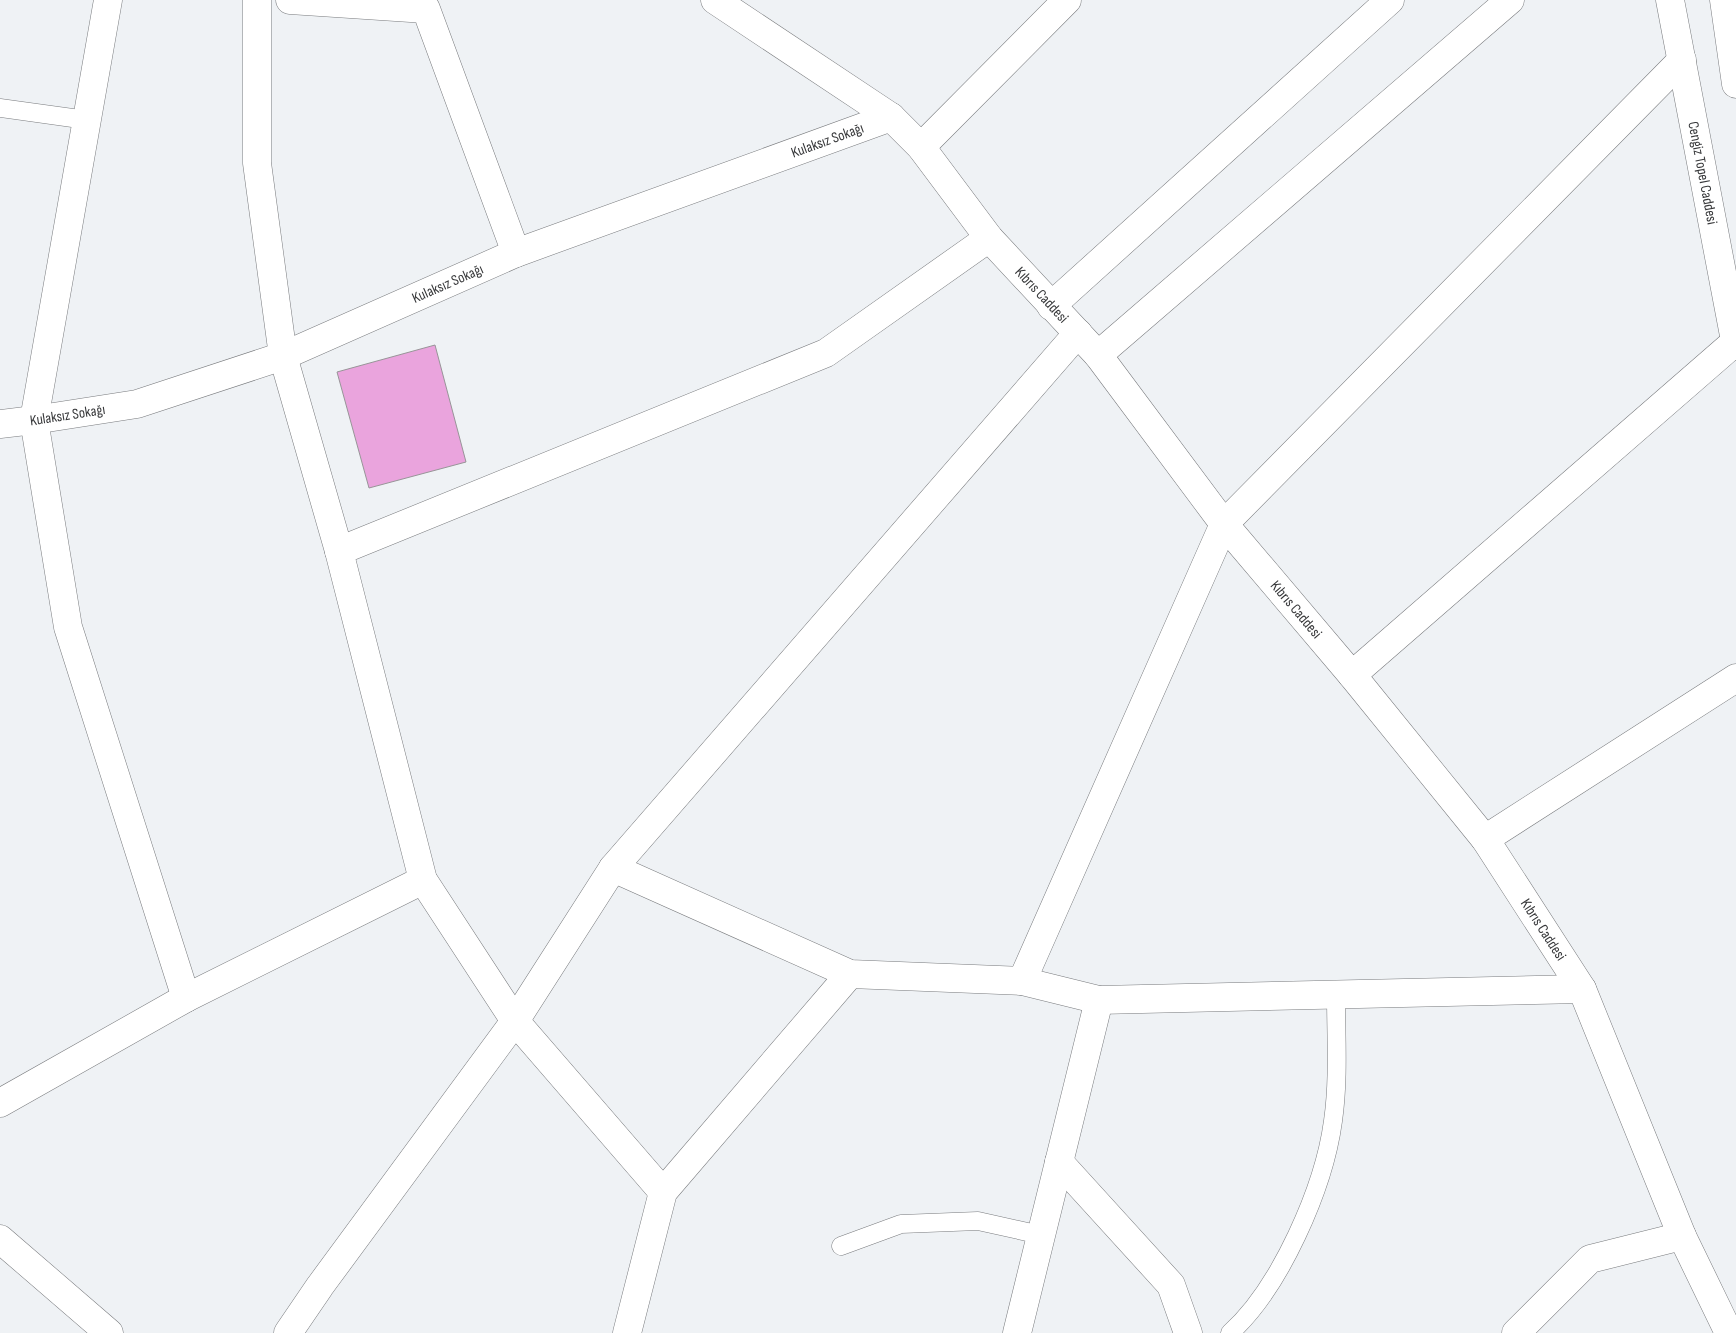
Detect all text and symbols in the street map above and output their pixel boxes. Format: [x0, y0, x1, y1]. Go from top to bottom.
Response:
street label: Kulaksız Sokağı [788, 119, 866, 162]
street label: Cengiz Topel Caddesi [1683, 120, 1722, 226]
street label: Kulaksız Sokağı [409, 260, 486, 308]
street label: Kıbrıs Caddesi [1011, 263, 1073, 327]
street label: Kulaksız Sokağı [29, 400, 106, 430]
street label: Kıbrıs Caddesi [1266, 577, 1326, 643]
street label: Kıbrıs Caddesi [1516, 895, 1570, 965]

